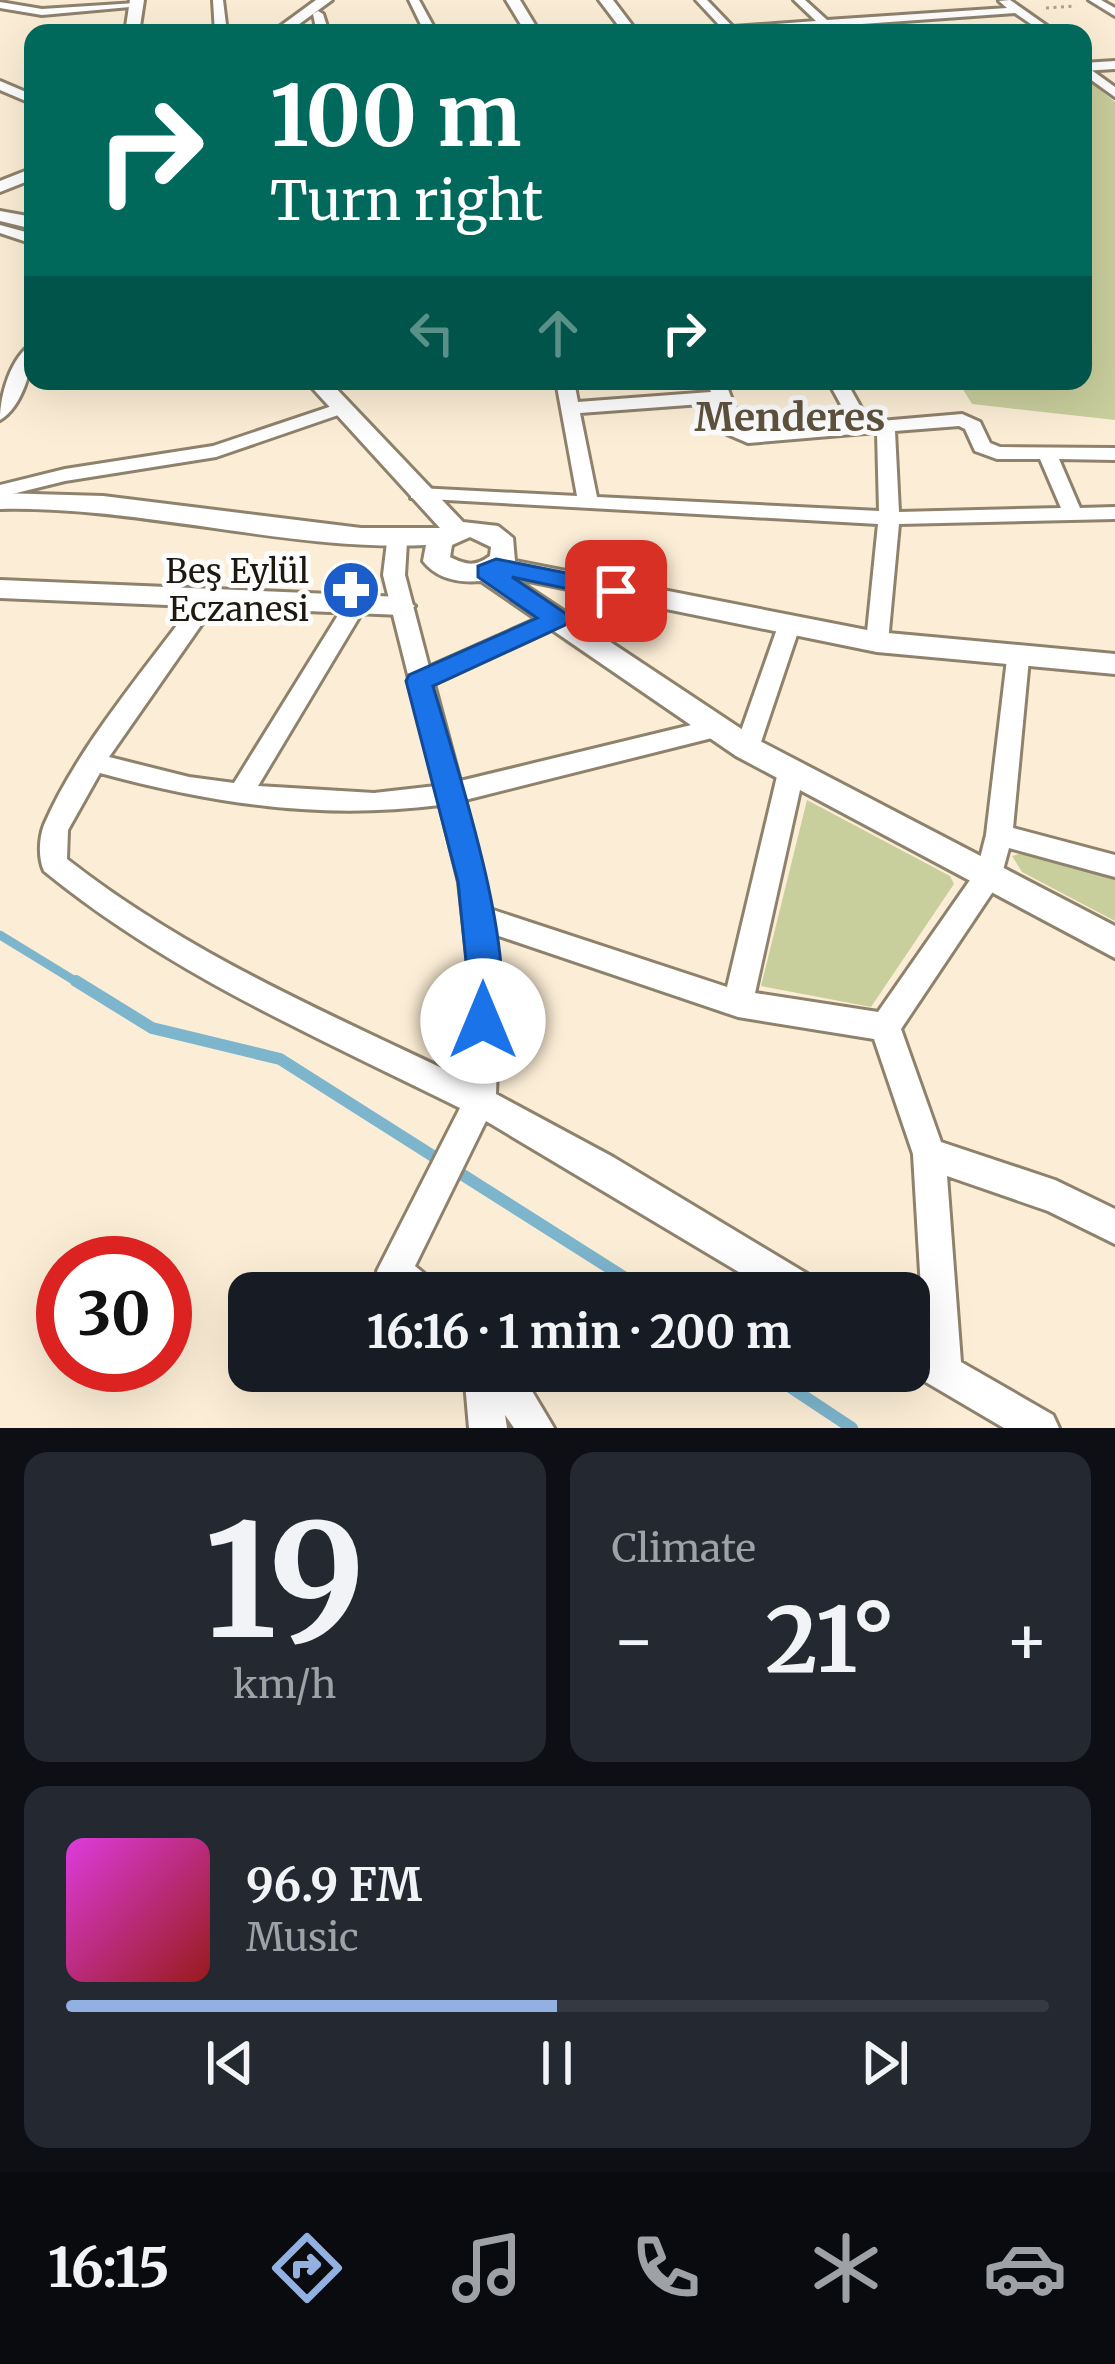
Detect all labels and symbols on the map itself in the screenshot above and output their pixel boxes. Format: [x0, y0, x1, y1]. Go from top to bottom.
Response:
district label: Menderes [695, 393, 885, 442]
pin [565, 540, 667, 642]
place label: Beş Eylül Eczanesi [165, 551, 309, 630]
pharmacy icon: Beş Eylül Eczanesi [320, 559, 382, 621]
position arrow [420, 958, 546, 1084]
speed limit sign: 30 [36, 1236, 192, 1392]

